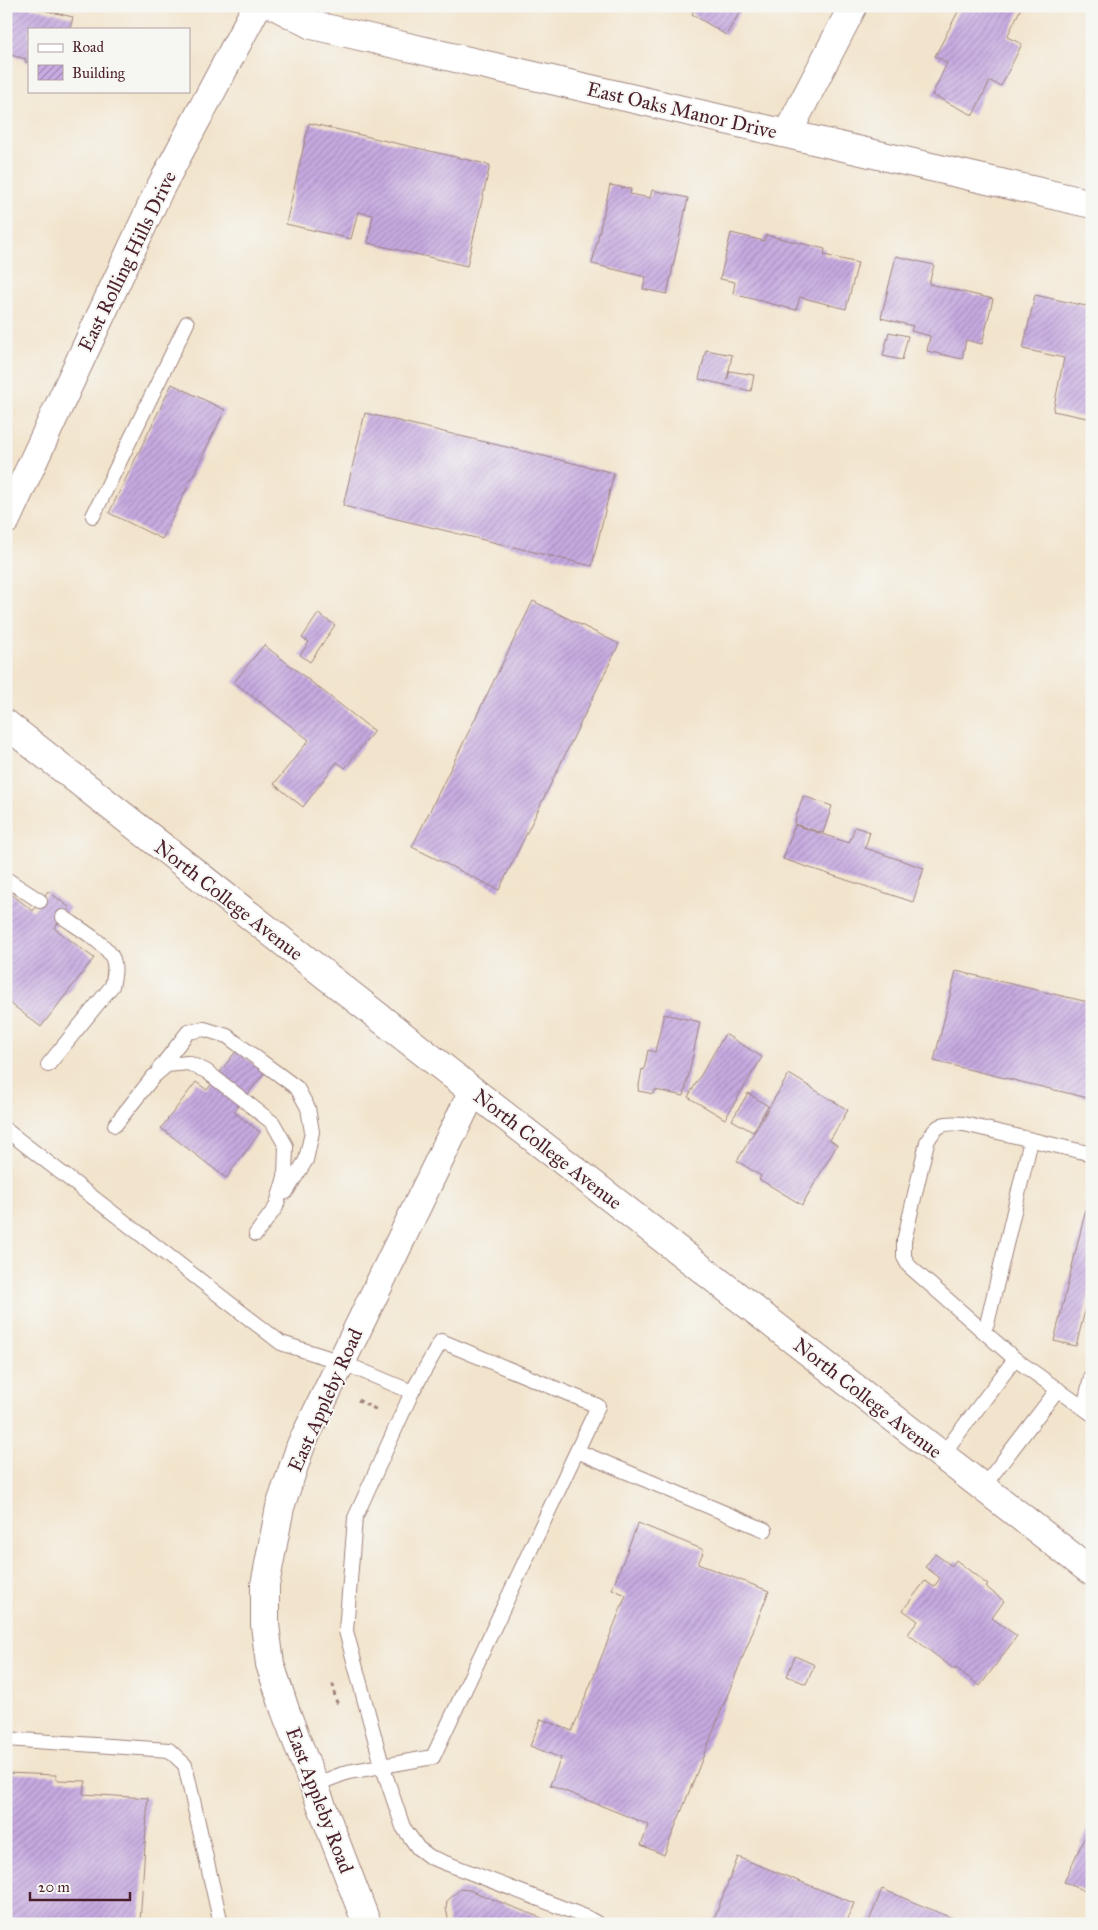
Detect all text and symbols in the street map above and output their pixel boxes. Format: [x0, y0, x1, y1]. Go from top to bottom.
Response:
legend [28, 28, 190, 92]
text: Road [72, 38, 104, 56]
text: Building [72, 64, 126, 82]
street label: East Oaks Manor Drive [585, 76, 779, 144]
street label: East Rolling Hills Drive [73, 167, 182, 356]
street label: North College Avenue [149, 835, 308, 966]
street label: North College Avenue [468, 1084, 627, 1215]
street label: East Appleby Road [283, 1325, 367, 1475]
street label: North College Avenue [788, 1333, 947, 1464]
street label: East Appleby Road [281, 1724, 359, 1876]
scale bar [30, 1870, 130, 1902]
text: 20 m [38, 1878, 70, 1896]

